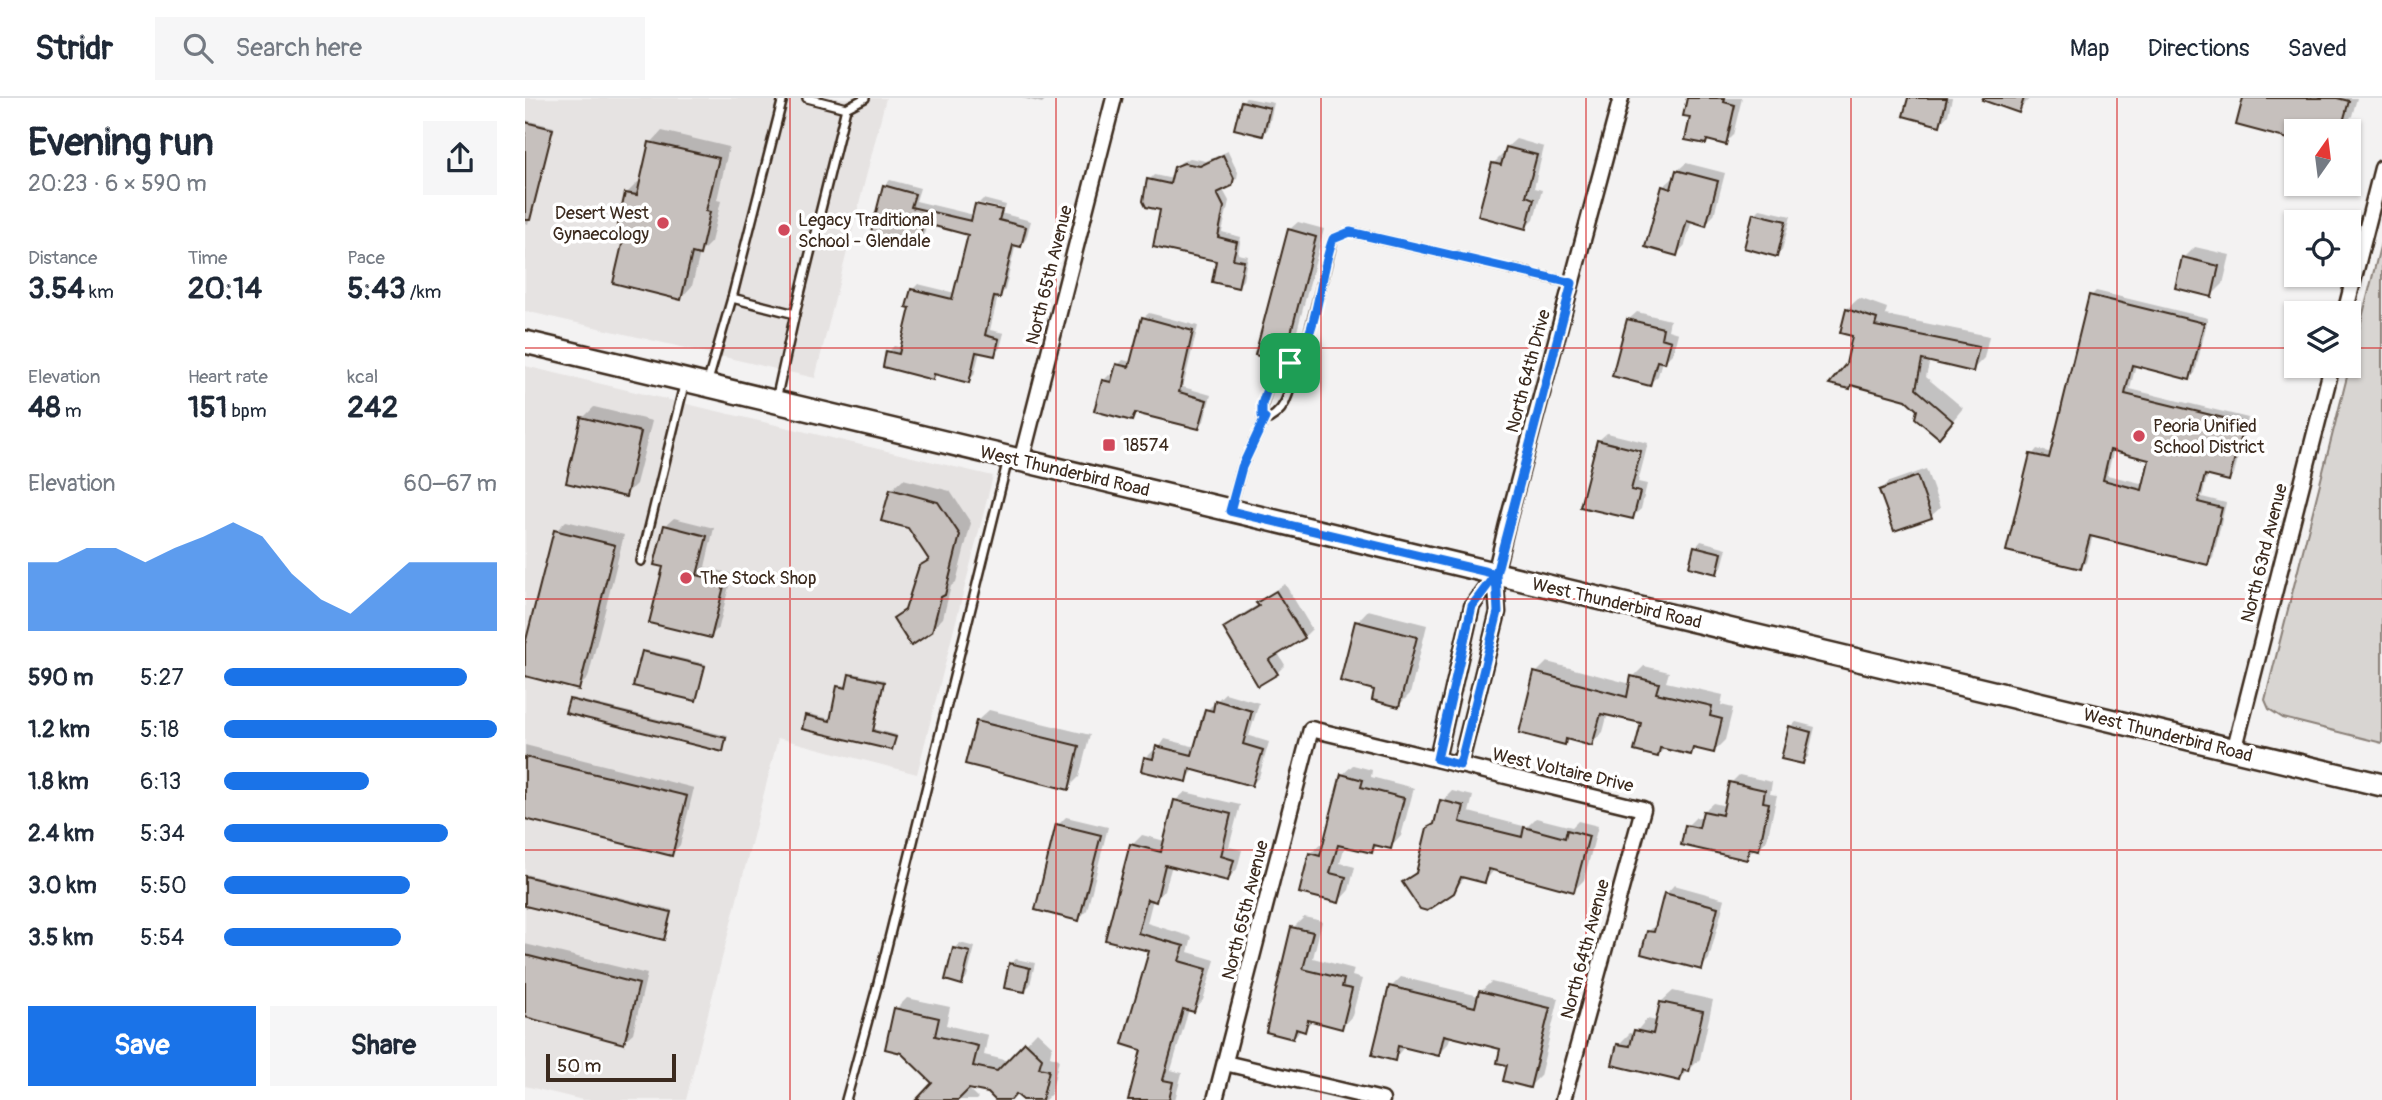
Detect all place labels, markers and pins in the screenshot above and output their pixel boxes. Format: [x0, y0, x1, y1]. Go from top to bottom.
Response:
place label: Desert West Gynaecology [552, 202, 650, 246]
place label: Legacy Traditional School - Glendale [798, 209, 934, 253]
marker: Desert West Gynaecology [655, 215, 671, 231]
marker: Legacy Traditional School - Glendale [776, 222, 792, 238]
pin [1260, 333, 1320, 393]
place label: Peoria Unified School District [2153, 415, 2265, 459]
marker: Peoria Unified School District [2131, 428, 2147, 444]
place label: 18574 [1123, 434, 1169, 457]
marker: 18574 [1101, 437, 1117, 453]
place label: The Stock Shop [700, 567, 816, 590]
marker: The Stock Shop [678, 570, 694, 586]

